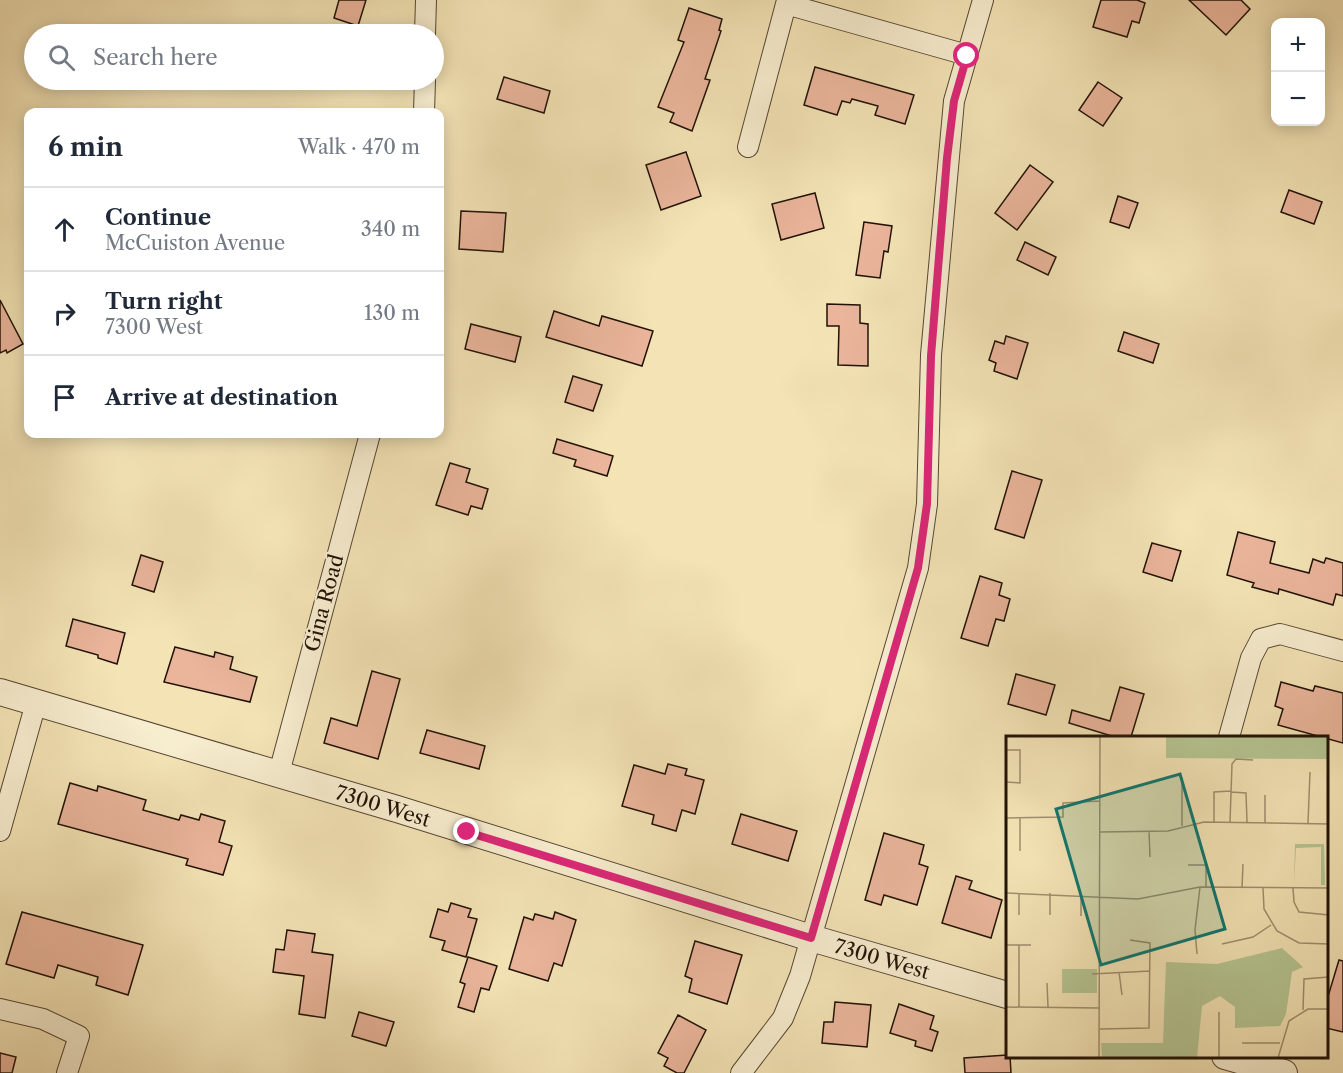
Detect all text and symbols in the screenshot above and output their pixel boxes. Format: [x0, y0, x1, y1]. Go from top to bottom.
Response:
map controls [1271, 18, 1325, 126]
button: + [1271, 18, 1325, 72]
search box [24, 24, 444, 90]
icon: search [45, 41, 78, 74]
route start [953, 42, 979, 68]
text: Search here [93, 44, 218, 71]
button: − [1271, 72, 1325, 126]
text: 6 min [48, 131, 123, 163]
text: Walk · 470 m [298, 135, 420, 159]
text: Continue [105, 204, 211, 231]
icon: ahead [48, 213, 81, 246]
text: 340 m [361, 217, 420, 241]
text: McCuiston Avenue [105, 231, 285, 255]
text: Turn right [105, 288, 223, 315]
icon: right [48, 297, 81, 330]
text: 130 m [364, 301, 420, 325]
text: 7300 West [105, 315, 203, 339]
icon: arrive [48, 381, 81, 414]
text: Arrive at destination [105, 384, 338, 411]
street label: Gina Road [299, 552, 349, 654]
inset map [1006, 736, 1328, 1058]
street label: 7300 West [333, 780, 433, 832]
route end [453, 818, 479, 844]
street label: 7300 West [832, 934, 932, 984]

